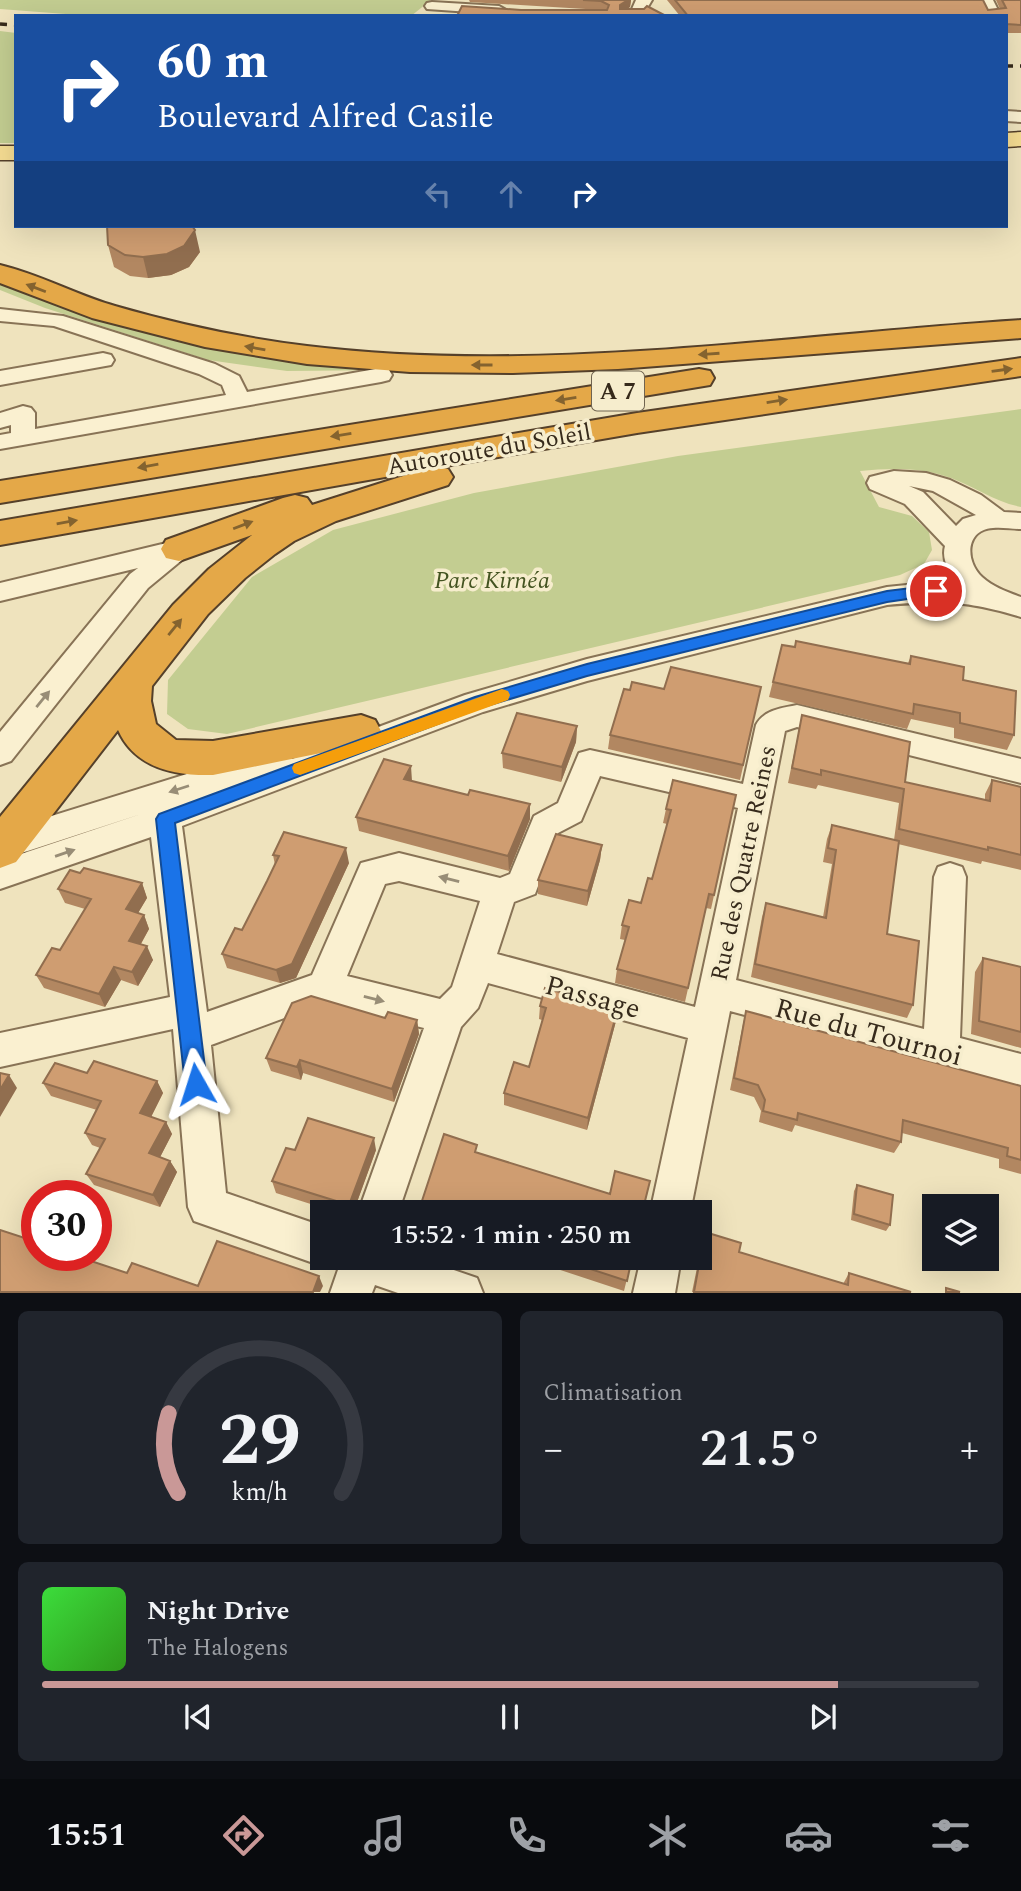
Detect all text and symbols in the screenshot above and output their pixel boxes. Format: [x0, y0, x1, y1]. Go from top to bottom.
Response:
text: 60 m [157, 25, 268, 100]
icon: right [42, 42, 133, 133]
text: Boulevard Alfred Casile [157, 93, 494, 142]
icon: left [419, 175, 457, 213]
icon: ahead [492, 175, 530, 213]
icon: right [565, 175, 603, 213]
one-way arrow [26, 283, 47, 294]
one-way arrow [244, 342, 266, 353]
one-way arrow [698, 349, 720, 360]
one-way arrow [470, 359, 492, 371]
one-way arrow [991, 364, 1013, 375]
road number: A 7 [592, 372, 644, 410]
one-way arrow [554, 394, 576, 405]
one-way arrow [766, 395, 788, 406]
street label: Autoroute du Soleil [384, 414, 594, 486]
one-way arrow [330, 430, 352, 441]
one-way arrow [137, 461, 159, 472]
one-way arrow [56, 516, 78, 527]
one-way arrow [232, 519, 253, 530]
pin [906, 561, 966, 621]
park label: Parc Kirnéa [434, 563, 550, 599]
icon: arrive [917, 572, 955, 610]
one-way arrow [167, 619, 182, 637]
one-way arrow [35, 691, 50, 709]
street label: Rue des Quatre Reines [701, 742, 787, 984]
one-way arrow [168, 784, 189, 795]
one-way arrow [54, 847, 75, 858]
one-way arrow [438, 874, 460, 885]
street label: Passage [540, 964, 645, 1031]
street label: Rue du Tournoi [770, 987, 967, 1078]
one-way arrow [363, 994, 385, 1005]
position arrow [159, 1047, 233, 1121]
speed limit sign: 30 [21, 1180, 112, 1271]
map controls [922, 1194, 999, 1271]
button: layers [922, 1194, 999, 1271]
text: 15:52 · 1 min · 250 m [391, 1215, 631, 1255]
text: Climatisation [544, 1376, 683, 1411]
text: 29 [219, 1387, 301, 1498]
text: 21.5° [700, 1410, 823, 1489]
text: − [544, 1421, 563, 1479]
text: + [960, 1421, 979, 1479]
text: km/h [232, 1474, 288, 1512]
text: Night Drive [147, 1591, 289, 1631]
text: The Halogens [147, 1631, 289, 1666]
icon: previous [179, 1698, 217, 1736]
icon: pause [491, 1698, 529, 1736]
icon: next [804, 1698, 842, 1736]
text: 15:51 [46, 1811, 127, 1860]
icon: directions [219, 1811, 268, 1860]
icon: music [360, 1811, 409, 1860]
icon: phone [502, 1811, 551, 1860]
icon: climate [643, 1811, 692, 1860]
icon: car [784, 1811, 833, 1860]
icon: filters [926, 1811, 975, 1860]

